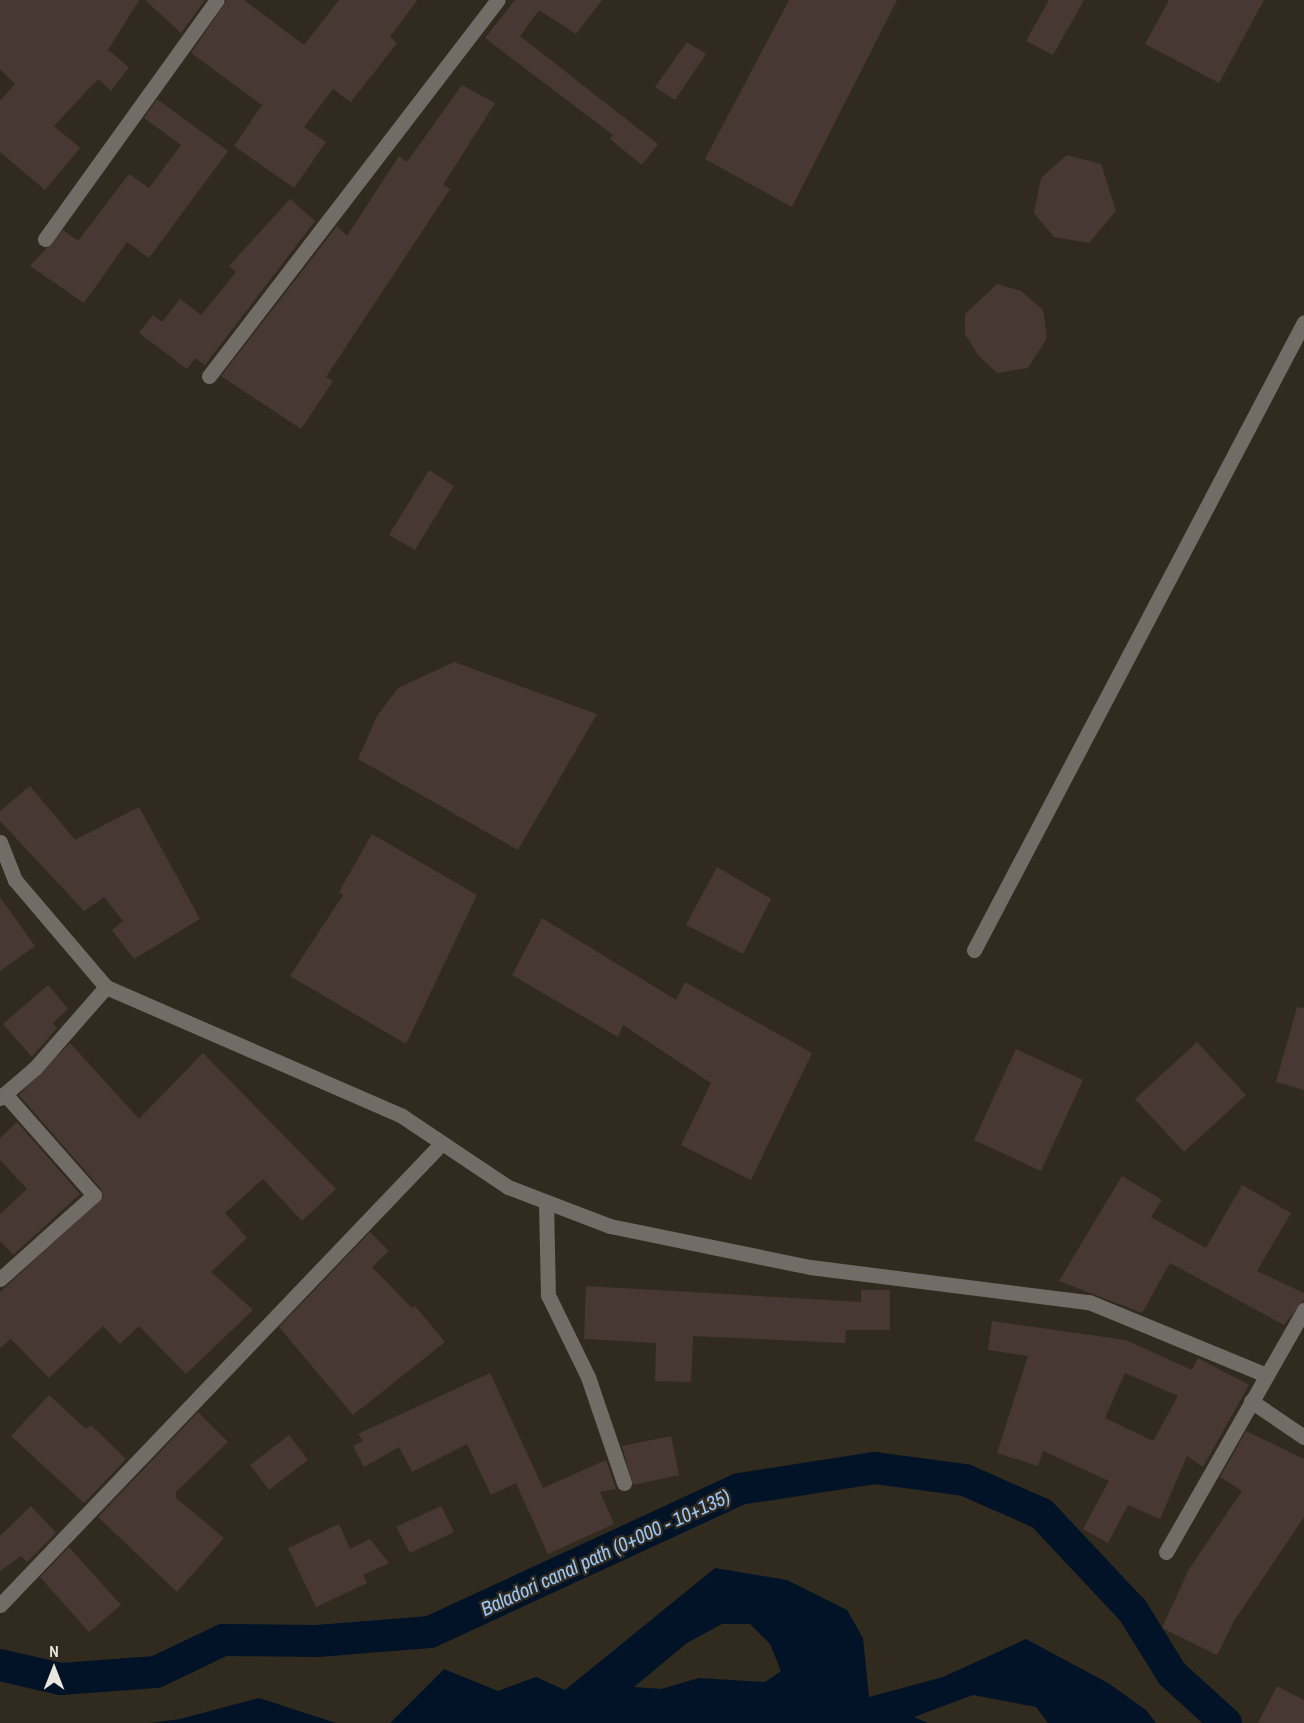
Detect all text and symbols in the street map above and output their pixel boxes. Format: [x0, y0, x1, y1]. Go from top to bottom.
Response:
water label: Baladori canal path (0+000 - 10+135) [476, 1484, 734, 1620]
north arrow [24, 1639, 84, 1699]
text: N [49, 1640, 59, 1662]

